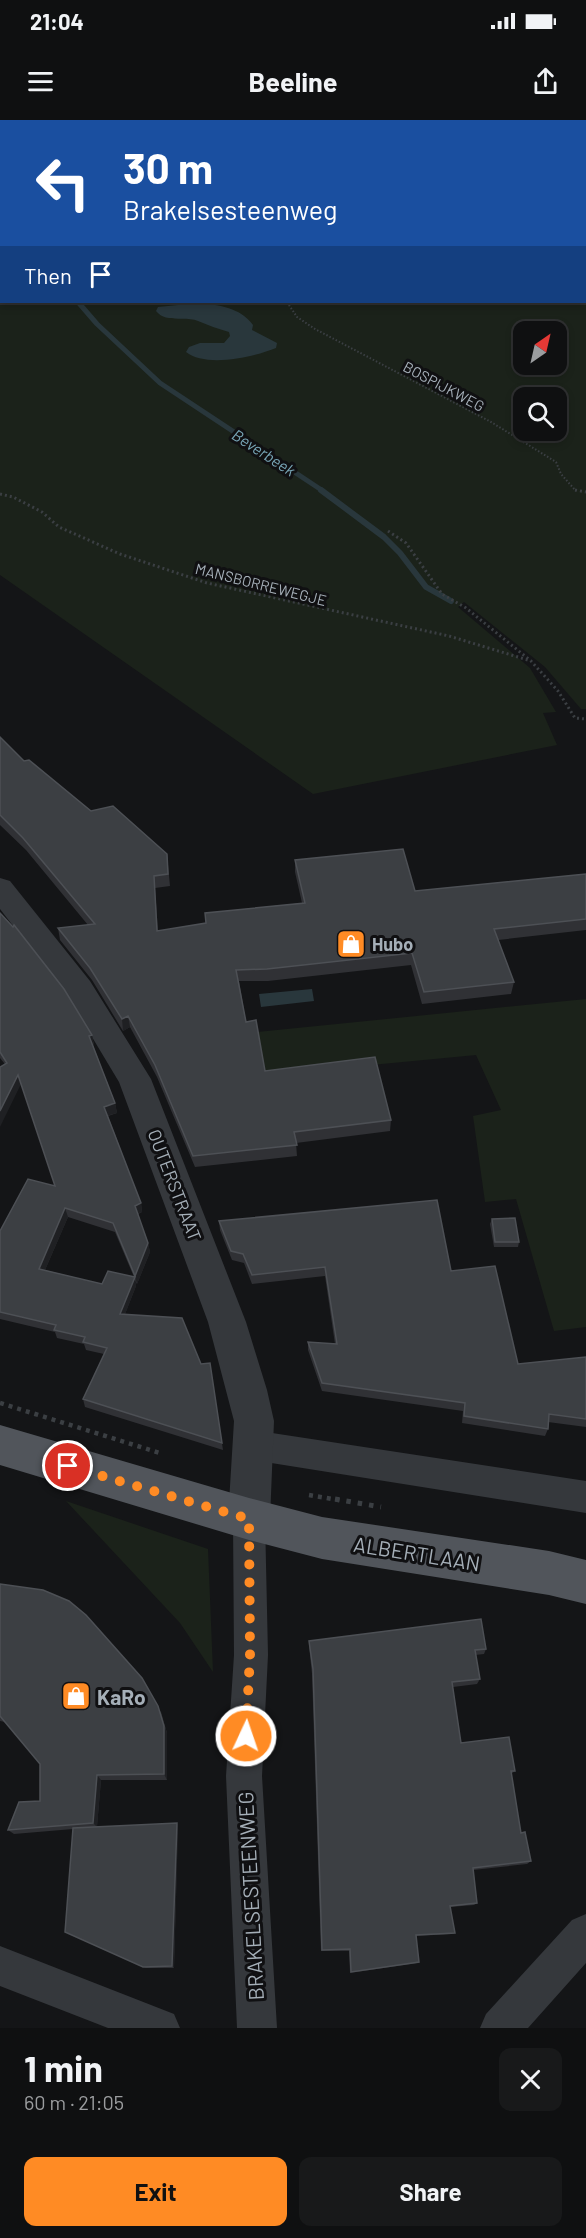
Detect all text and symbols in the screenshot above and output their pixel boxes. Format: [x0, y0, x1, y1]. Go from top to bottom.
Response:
text: 21:04 [30, 8, 84, 34]
icon: menu [24, 65, 57, 98]
text: Beeline [248, 65, 338, 97]
icon: share [529, 65, 562, 98]
text: 30 m [123, 142, 213, 192]
icon: left [24, 144, 102, 222]
text: Brakelsesteenweg [123, 193, 338, 225]
icon: arrive [84, 258, 117, 291]
text: Then [24, 262, 72, 288]
north arrow [513, 321, 567, 375]
map controls [513, 321, 567, 441]
street label: BOSPIJKWEG [400, 357, 488, 415]
button: search [513, 387, 567, 441]
water label: Beverbeek [229, 425, 299, 480]
street label: MANSBORREWEGJE [194, 559, 328, 609]
shop icon: Hubo [335, 928, 367, 960]
place label: Hubo [372, 933, 413, 955]
street label: OUTERSTRAAT [144, 1126, 206, 1244]
pin [42, 1440, 93, 1491]
icon: arrive [51, 1449, 84, 1482]
street label: ALBERTLAAN [352, 1531, 482, 1575]
shop icon: KaRo [60, 1680, 92, 1712]
place label: KaRo [97, 1684, 146, 1709]
position arrow [214, 1704, 278, 1768]
street label: BRAKELSESTEENWEG [232, 1791, 268, 2001]
text: 1 min [24, 2046, 103, 2089]
button: close [499, 2048, 562, 2111]
text: 60 m · 21:05 [24, 2090, 124, 2114]
button: Exit [24, 2157, 287, 2226]
button: Share [299, 2157, 562, 2226]

